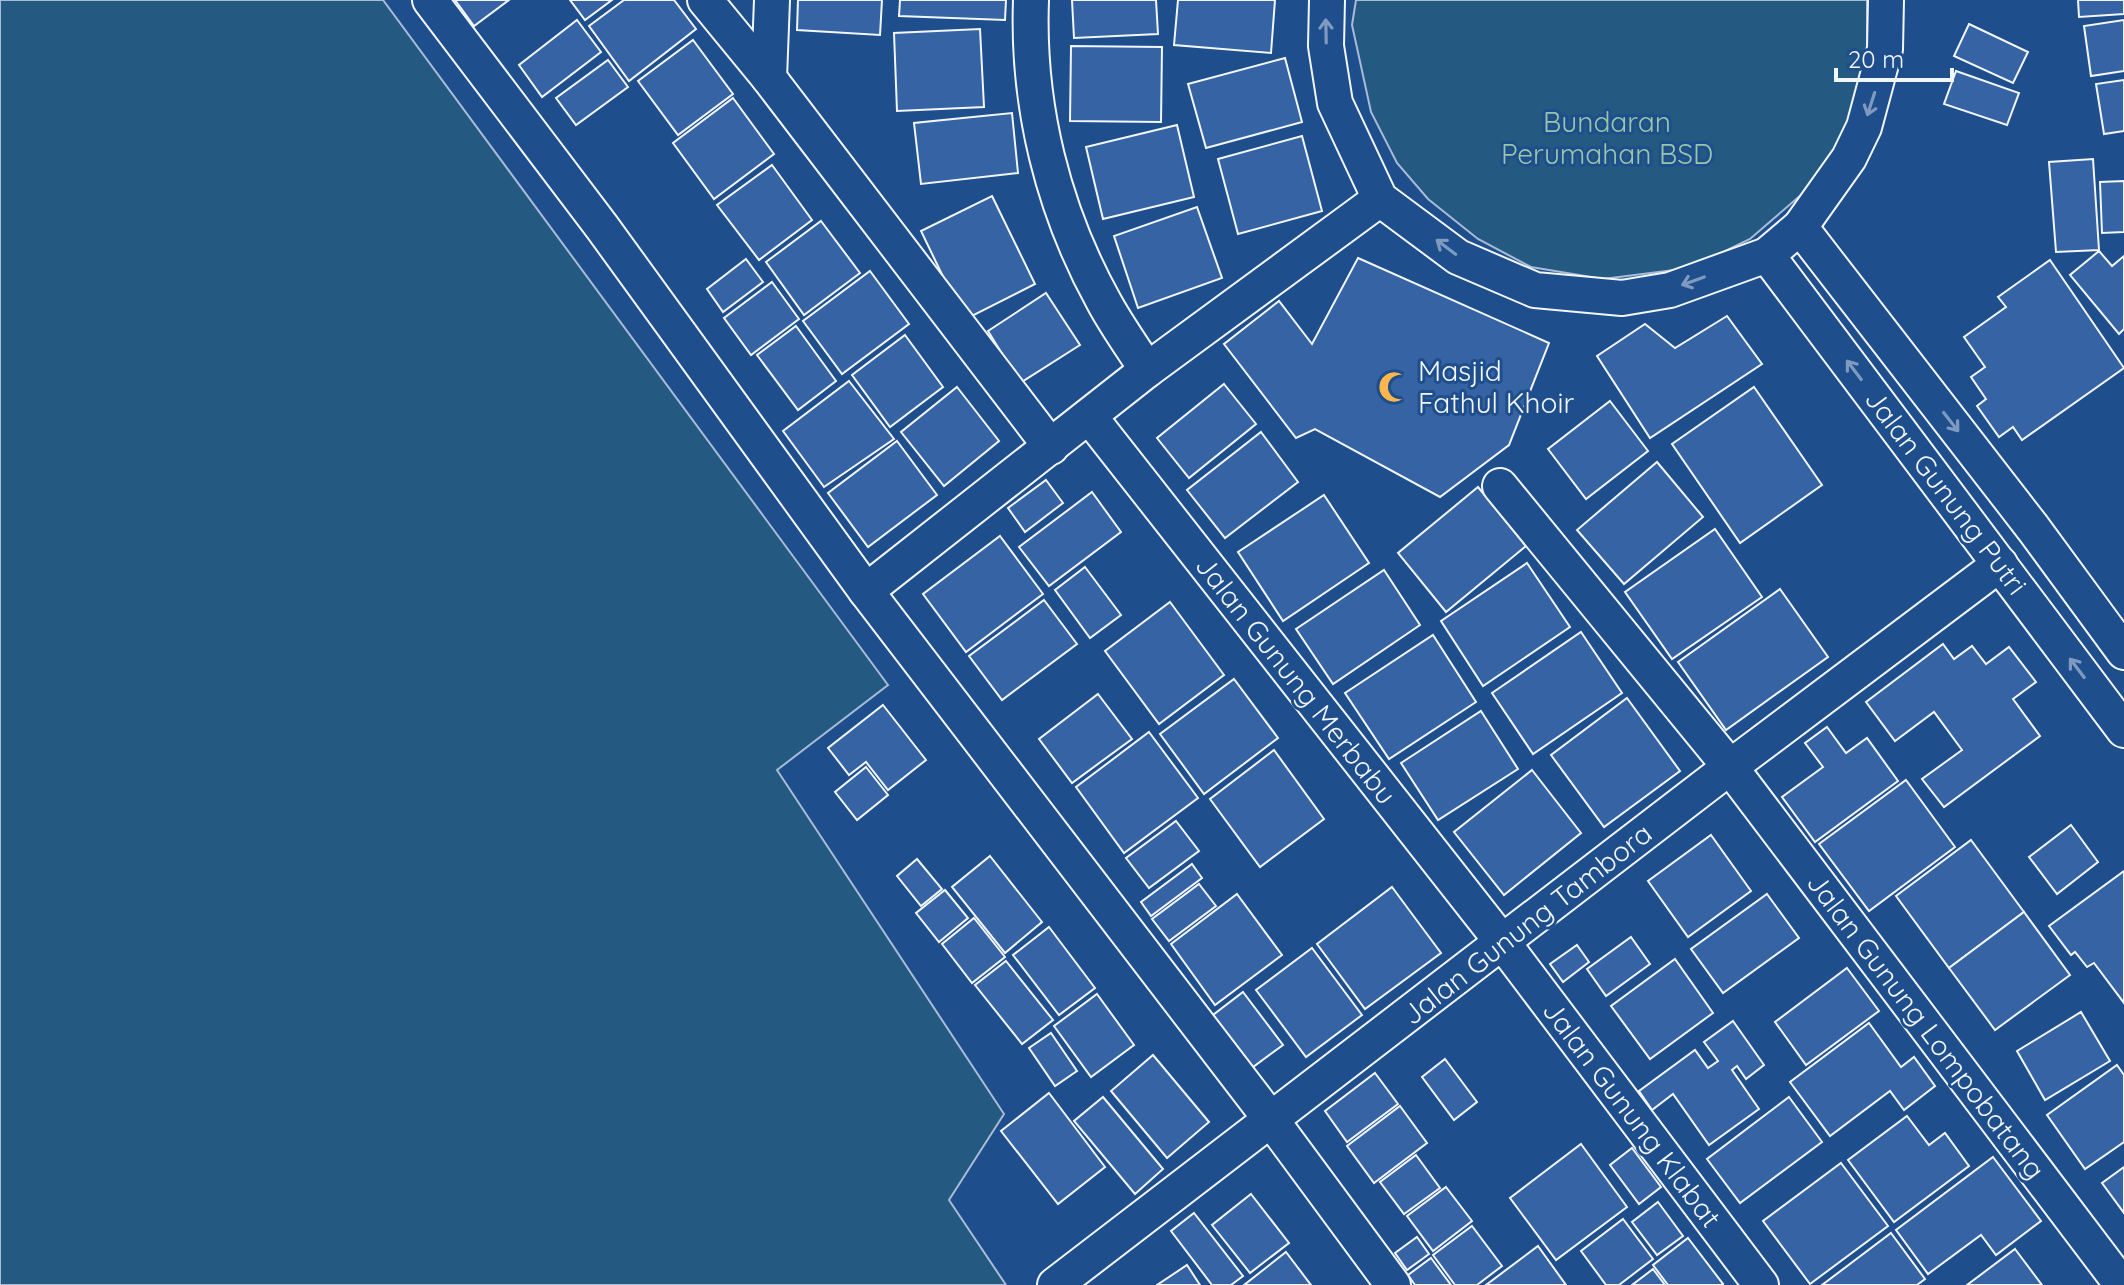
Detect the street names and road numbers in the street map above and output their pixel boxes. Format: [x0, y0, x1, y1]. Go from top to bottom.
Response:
street label: Jalan Gunung Putri [1858, 382, 2035, 601]
street label: Jalan Gunung Merbabu [1189, 549, 1404, 811]
street label: Jalan Gunung Tambora [1395, 815, 1658, 1032]
street label: Jalan Gunung Lompobatang [1800, 866, 2053, 1186]
street label: Jalan Gunung Klabat [1536, 993, 1729, 1234]

